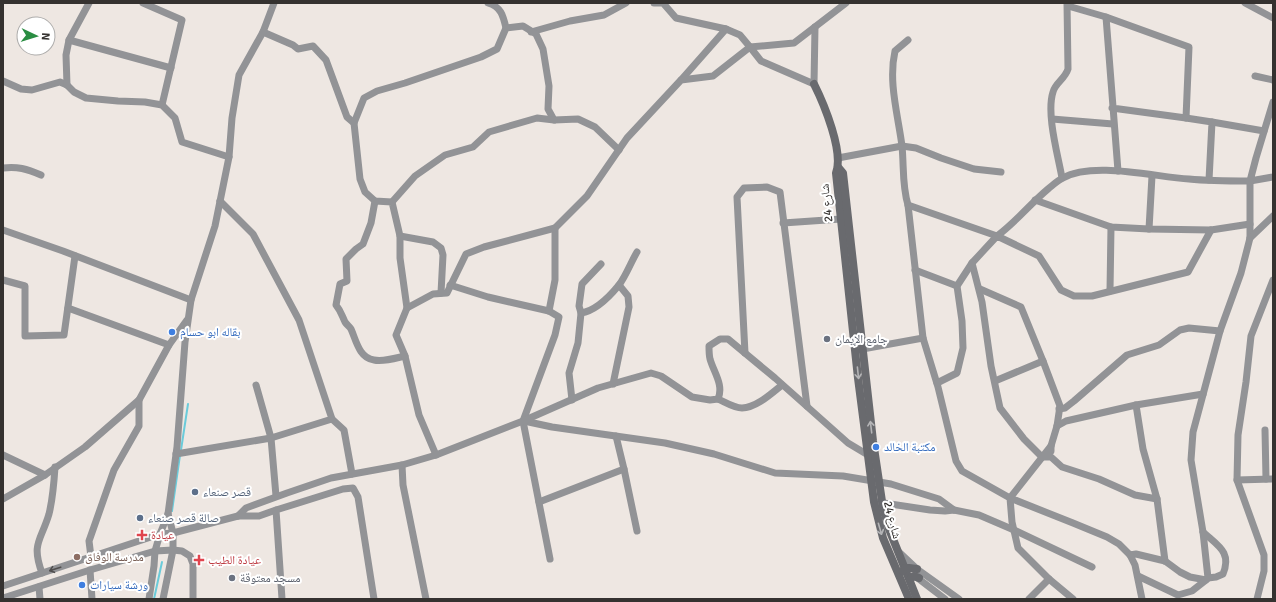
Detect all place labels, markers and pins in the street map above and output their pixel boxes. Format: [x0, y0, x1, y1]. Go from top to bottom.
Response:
place label: بقاله ابو حسام [180, 325, 241, 340]
marker: بقاله ابو حسام [167, 327, 177, 337]
place label: جامع الإيمان [835, 332, 888, 347]
marker: جامع الإيمان [822, 334, 832, 344]
place label: مكتبة الخالد [884, 440, 936, 455]
marker: مكتبة الخالد [871, 442, 881, 452]
place label: قصر صنعاء [203, 485, 251, 500]
marker: قصر صنعاء [190, 487, 200, 497]
place label: صالة قصر صنعاء [148, 511, 219, 526]
marker: صالة قصر صنعاء [135, 513, 145, 523]
place label: عيادة [151, 528, 174, 543]
marker: عيادة [136, 529, 148, 541]
place label: مدرسة الوفاق [85, 550, 144, 565]
marker: مدرسة الوفاق [72, 552, 82, 562]
place label: عيادة الطيب [208, 553, 261, 568]
marker: عيادة الطيب [193, 554, 205, 566]
place label: مسجد معتوقة [240, 571, 301, 586]
marker: مسجد معتوقة [227, 573, 237, 583]
place label: ورشة سيارات [90, 578, 148, 593]
marker: ورشة سيارات [77, 580, 87, 590]

